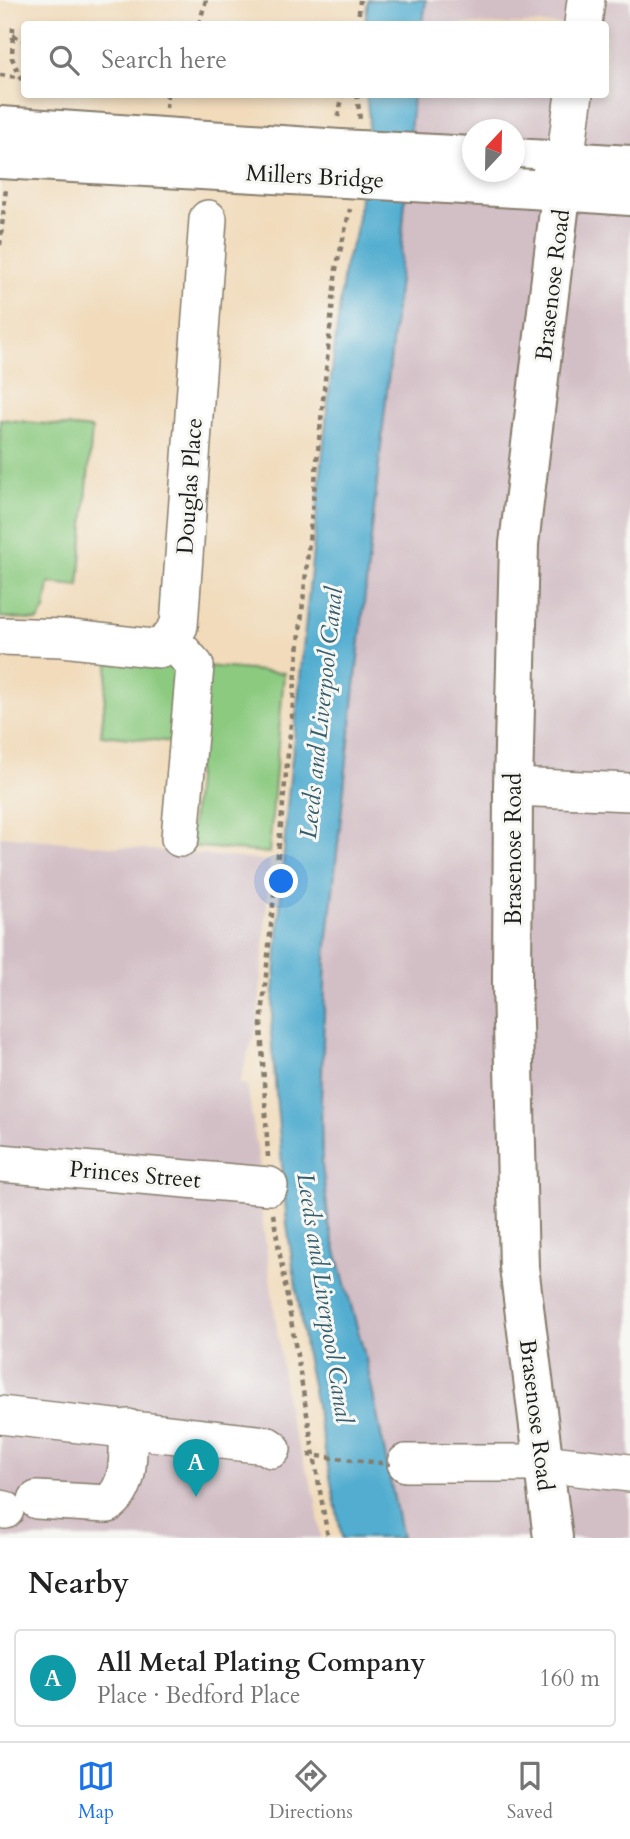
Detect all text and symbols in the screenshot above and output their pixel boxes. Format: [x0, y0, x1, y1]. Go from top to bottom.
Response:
search box [21, 21, 609, 98]
icon: search [45, 41, 83, 79]
text: Search here [101, 42, 227, 77]
north arrow [462, 119, 525, 182]
street label: Millers Bridge [245, 157, 385, 196]
street label: Brasenose Road [528, 207, 577, 363]
street label: Douglas Place [169, 417, 210, 555]
water label: Leeds and Liverpool Canal [292, 584, 351, 841]
street label: Brasenose Road [498, 772, 529, 925]
your location [264, 864, 298, 898]
street label: Princes Street [68, 1153, 202, 1196]
water label: Leeds and Liverpool Canal [288, 1171, 361, 1427]
street label: Brasenose Road [512, 1338, 561, 1493]
pin: A [173, 1439, 219, 1497]
text: Nearby [28, 1563, 129, 1604]
text: All Metal Plating Company [97, 1645, 426, 1680]
text: A [44, 1663, 62, 1694]
text: 160 m [539, 1663, 600, 1694]
text: Place · Bedford Place [97, 1680, 300, 1711]
tab: Map [77, 1757, 115, 1825]
tab: Directions [269, 1757, 353, 1825]
tab: Saved [507, 1757, 553, 1825]

